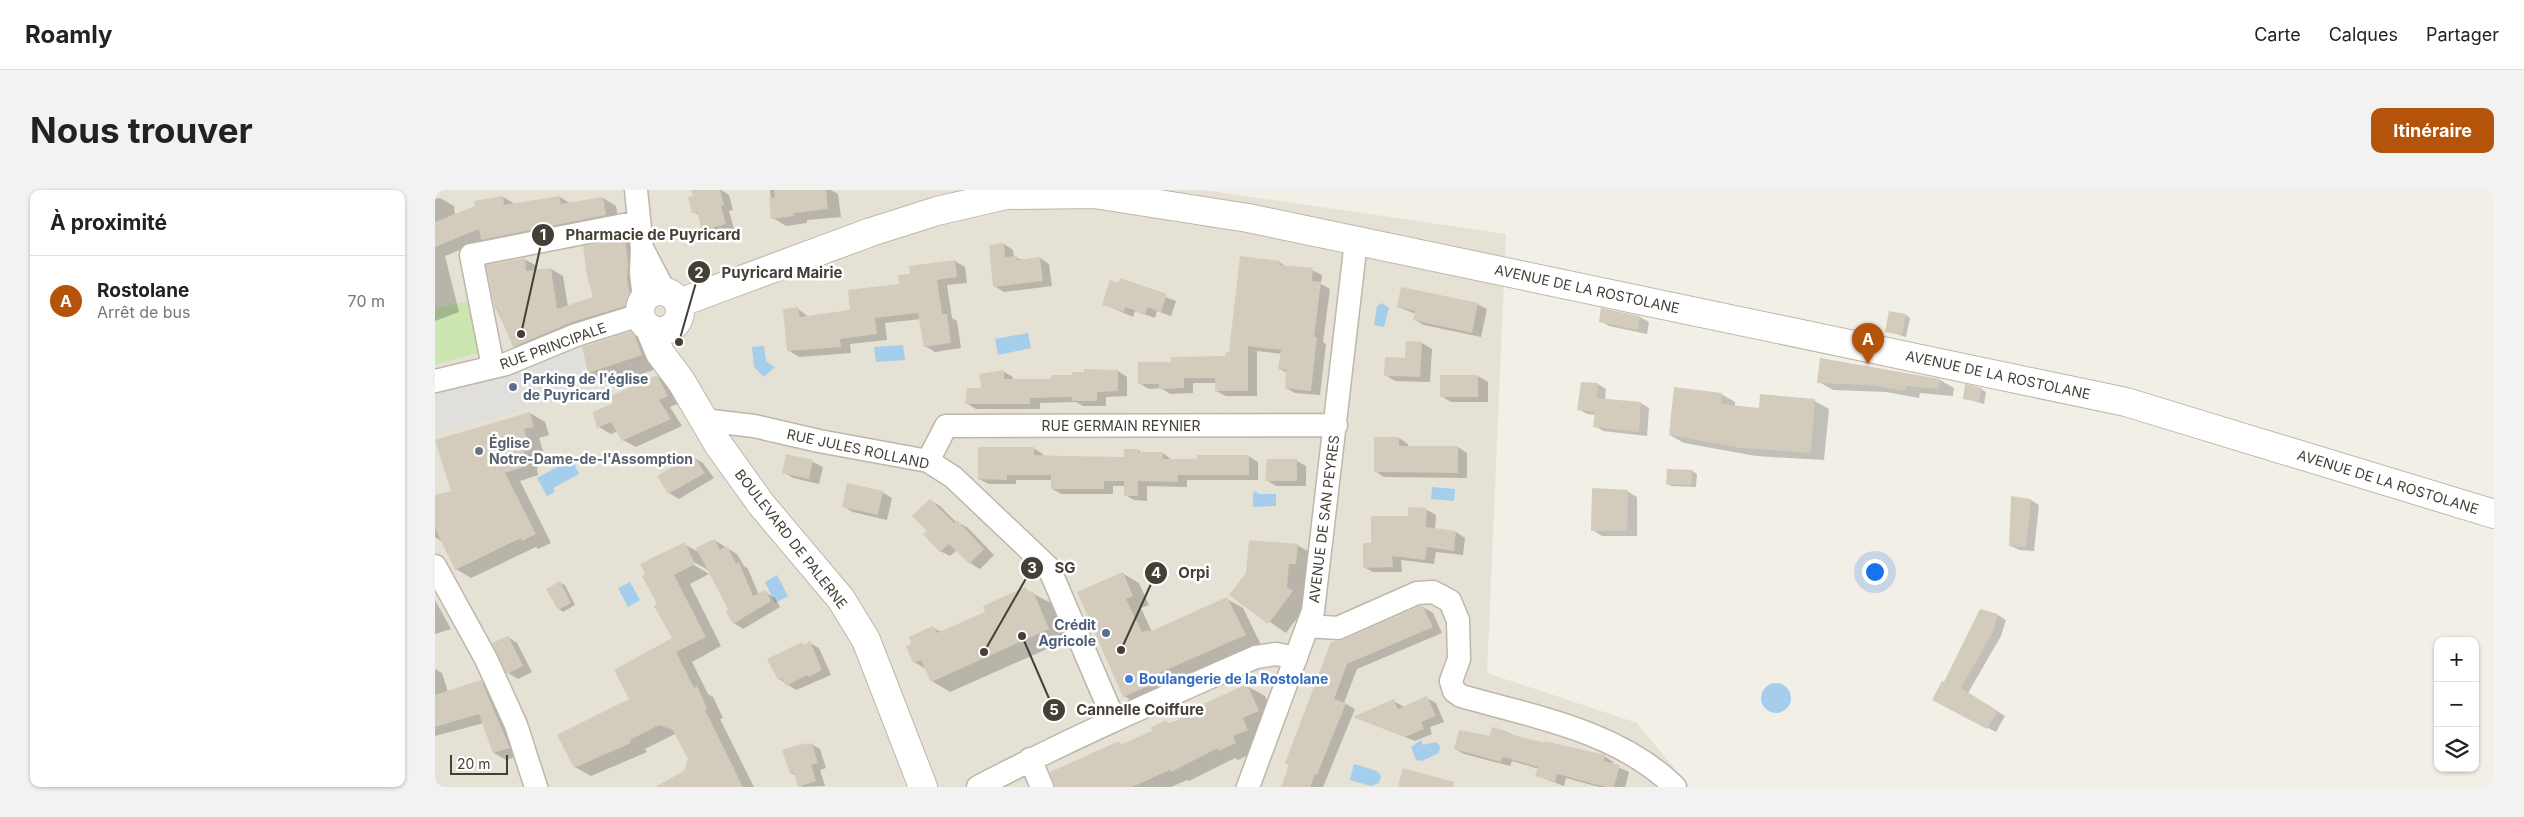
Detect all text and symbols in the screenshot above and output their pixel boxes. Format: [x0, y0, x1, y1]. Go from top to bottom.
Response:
text: Roamly [25, 20, 112, 49]
text: Carte [2254, 24, 2301, 45]
text: Calques [2329, 24, 2398, 45]
text: Partager [2426, 24, 2499, 45]
button: Itinéraire [2371, 108, 2494, 153]
text: Nous trouver [30, 109, 253, 151]
text: À proximité [50, 210, 167, 235]
callout: Pharmacie de Puyricard [530, 220, 750, 250]
text: 1 [540, 225, 546, 244]
text: Pharmacie de Puyricard [566, 225, 740, 244]
callout: Puyricard Mairie [687, 257, 853, 287]
street label: AVENUE DE LA ROSTOLANE [1493, 261, 1681, 316]
text: 2 [694, 263, 704, 282]
text: Puyricard Mairie [722, 263, 842, 282]
text: Rostolane [97, 279, 189, 302]
text: A [60, 291, 72, 311]
text: 70 m [348, 291, 385, 311]
text: Arrêt de bus [97, 302, 190, 322]
street label: RUE PRINCIPALE [497, 318, 608, 373]
pin: A [1852, 323, 1884, 364]
street label: AVENUE DE LA ROSTOLANE [1904, 347, 2092, 402]
place label: Parking de l'église de Puyricard [523, 370, 648, 403]
marker: Parking de l'église de Puyricard [507, 381, 519, 393]
street label: RUE GERMAIN REYNIER [1042, 417, 1200, 434]
street label: RUE JULES ROLLAND [785, 425, 931, 472]
place label: Église Notre-Dame-de-l'Assomption [489, 433, 693, 467]
street label: AVENUE DE SAN PEYRES [1305, 434, 1342, 604]
marker: Église Notre-Dame-de-l'Assomption [473, 445, 485, 457]
street label: AVENUE DE LA ROSTOLANE [2295, 446, 2481, 517]
street label: BOULEVARD DE PALERNE [732, 466, 851, 612]
callout: SG [1019, 553, 1085, 583]
text: 3 [1027, 558, 1037, 577]
text: SG [1054, 558, 1076, 577]
callout: Orpi [1143, 558, 1220, 588]
your location [1862, 559, 1888, 585]
text: 4 [1151, 563, 1161, 582]
text: Orpi [1178, 563, 1210, 582]
place label: Crédit Agricole [1038, 616, 1096, 649]
marker: Crédit Agricole [1100, 627, 1112, 639]
map controls [2434, 637, 2479, 772]
button: + [2434, 637, 2479, 682]
place label: Boulangerie de la Rostolane [1139, 670, 1328, 687]
marker: Boulangerie de la Rostolane [1123, 673, 1135, 685]
button: − [2434, 682, 2479, 727]
callout: Cannelle Coiffure [1041, 695, 1214, 725]
text: 5 [1049, 700, 1059, 719]
text: Cannelle Coiffure [1076, 700, 1204, 719]
button: layers [2434, 727, 2479, 772]
scale bar [450, 752, 507, 775]
text: 20 m [457, 755, 491, 772]

